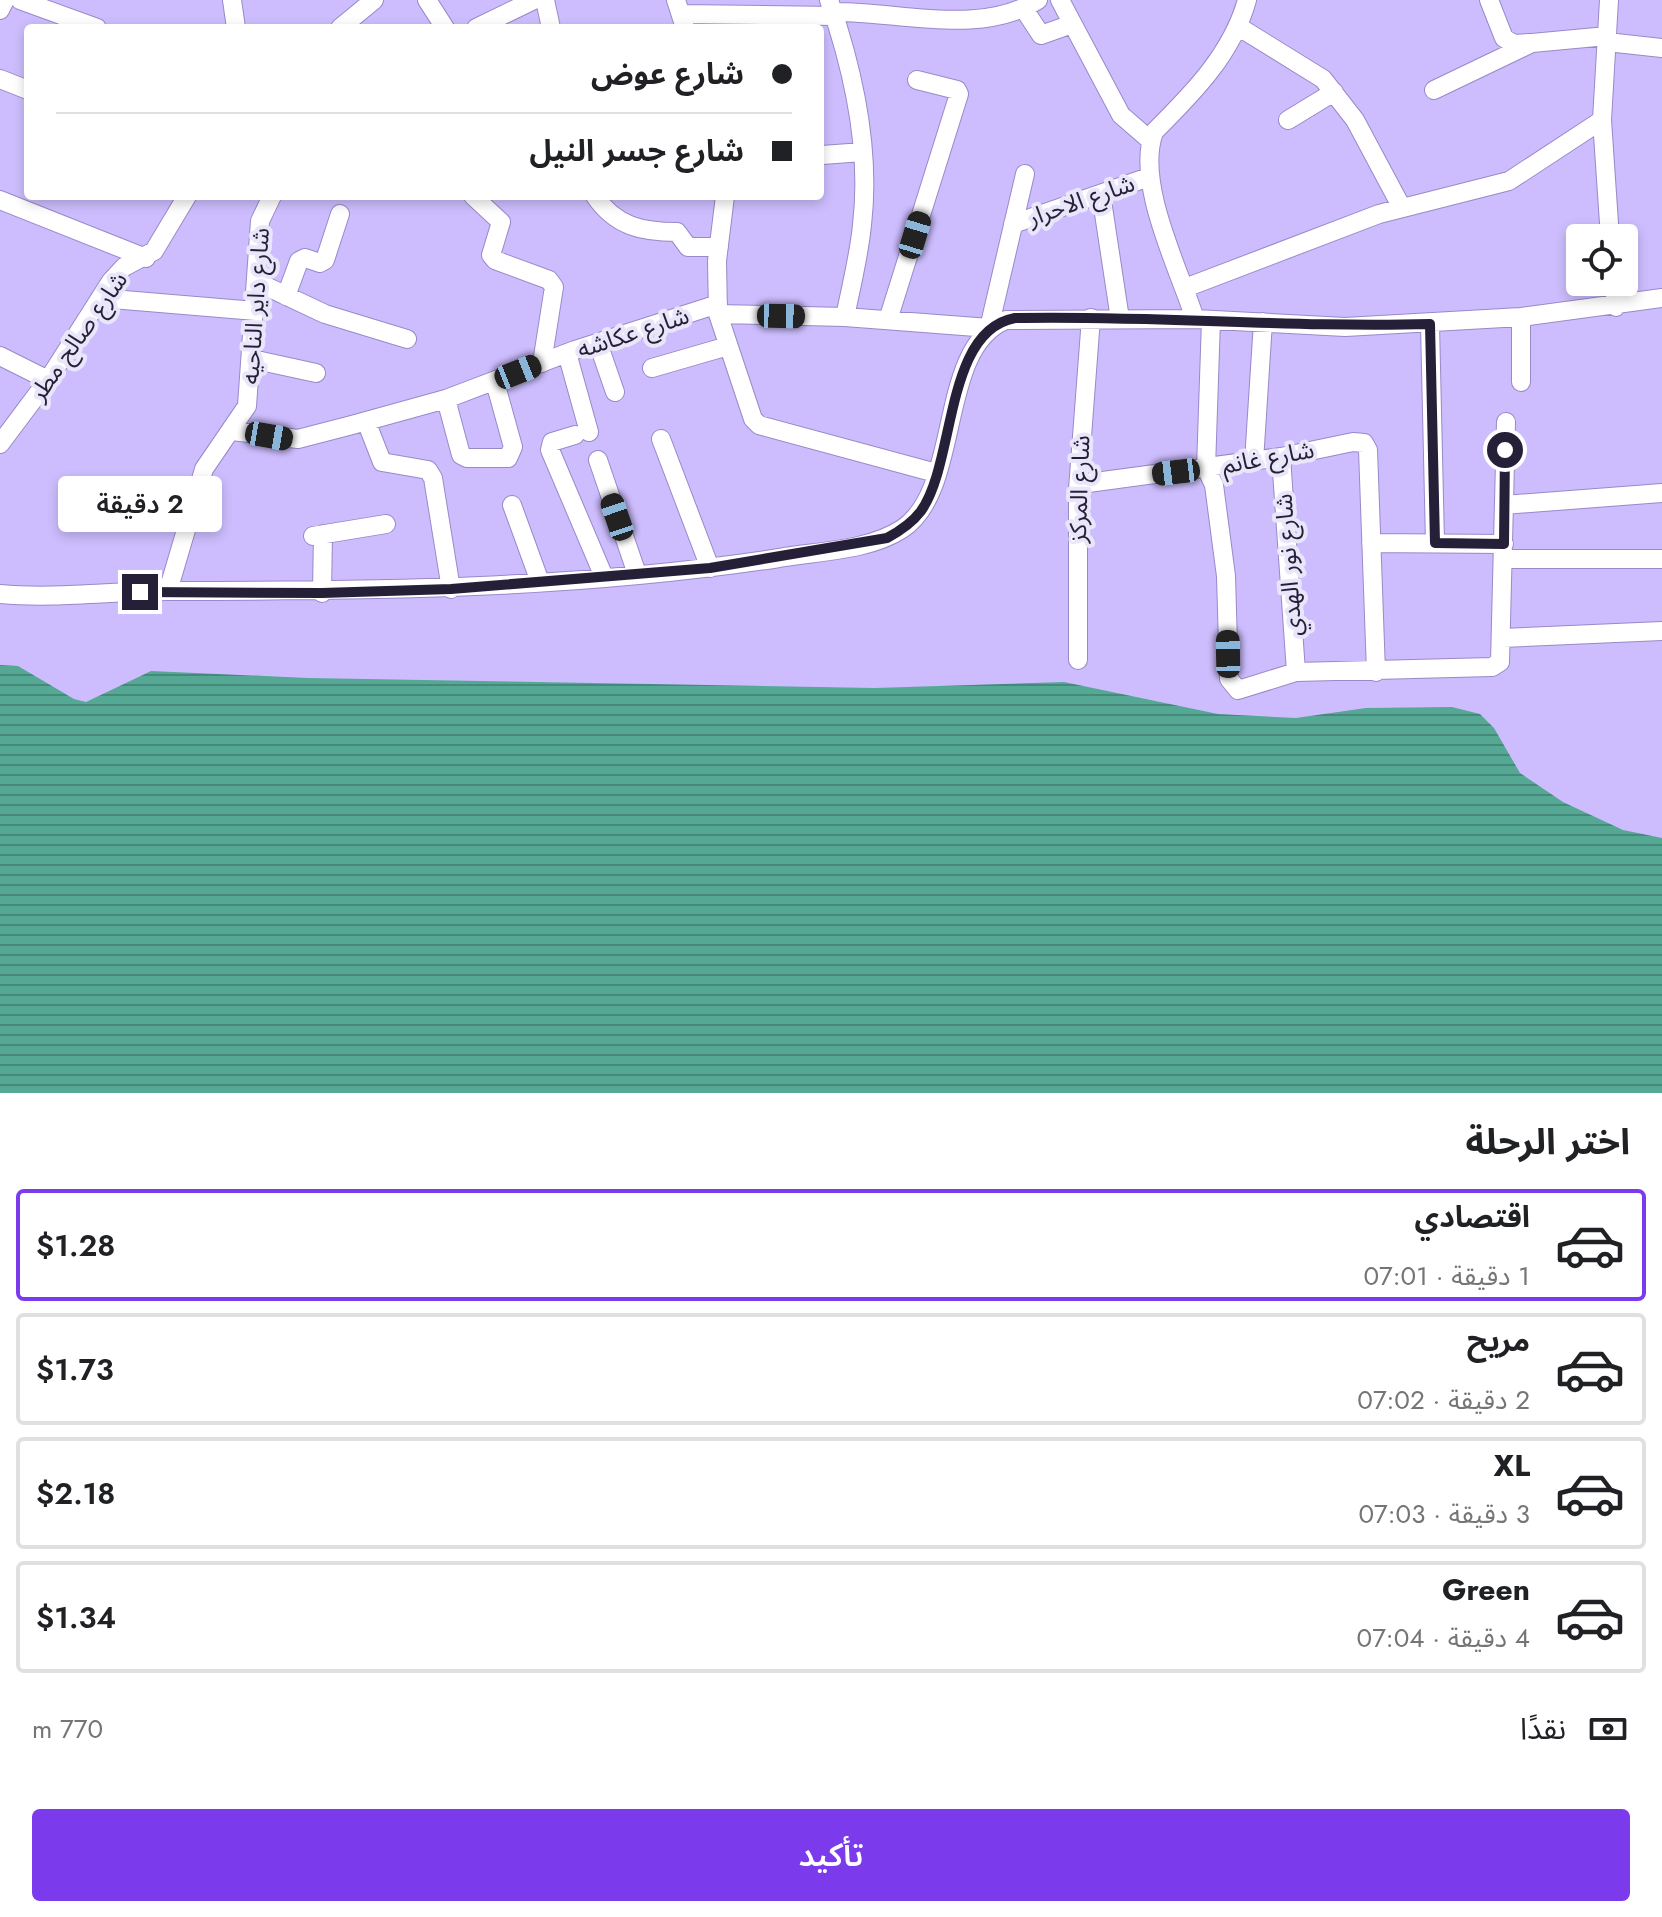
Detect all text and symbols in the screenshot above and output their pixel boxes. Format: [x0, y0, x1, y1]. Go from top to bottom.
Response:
text: شارع عوض [591, 52, 744, 95]
text: شارع جسر النيل [530, 129, 744, 172]
street label: شارع الاحرار [1022, 165, 1139, 235]
car [897, 209, 933, 261]
map controls [1566, 224, 1638, 296]
button: locate [1566, 224, 1638, 296]
street label: شارع داير الناحيه [232, 227, 278, 385]
street label: شارع صالح مطر [20, 264, 136, 409]
street label: شارع عكاشه [573, 297, 693, 367]
car [757, 304, 805, 328]
car [491, 352, 545, 392]
car [243, 420, 295, 452]
street label: شارع غانم [1219, 432, 1317, 482]
route start [1487, 432, 1523, 468]
street label: شارع المركز [1060, 435, 1098, 544]
car [1151, 457, 1201, 487]
callout: 2 دقيقة [58, 476, 222, 532]
text: 2 دقيقة [96, 485, 184, 523]
car [598, 490, 636, 544]
street label: شارع نور الهدي [1266, 492, 1312, 637]
route end [122, 574, 158, 610]
car [1216, 630, 1240, 678]
text: اختر الرحلة [1465, 1115, 1630, 1167]
text: اقتصادي [1415, 1195, 1530, 1238]
icon: car [1554, 1209, 1626, 1281]
text: $1.28 [36, 1224, 115, 1267]
text: 1 دقيقة · 07:01 [1364, 1257, 1530, 1295]
text: مريح [1467, 1319, 1530, 1362]
icon: car [1554, 1333, 1626, 1405]
text: $1.73 [36, 1348, 114, 1391]
text: 2 دقيقة · 07:02 [1357, 1381, 1530, 1419]
text: XL [1494, 1444, 1530, 1487]
icon: car [1554, 1457, 1626, 1529]
text: $2.18 [36, 1472, 115, 1515]
text: 3 دقيقة · 07:03 [1359, 1495, 1530, 1533]
text: Green [1442, 1568, 1530, 1611]
icon: car [1554, 1581, 1626, 1653]
text: $1.34 [36, 1596, 116, 1639]
text: 4 دقيقة · 07:04 [1357, 1619, 1530, 1657]
text: نقدًا [1520, 1707, 1566, 1750]
icon: cash [1586, 1707, 1630, 1751]
text: 770 m [32, 1710, 103, 1748]
button: تأكيد [32, 1809, 1630, 1901]

